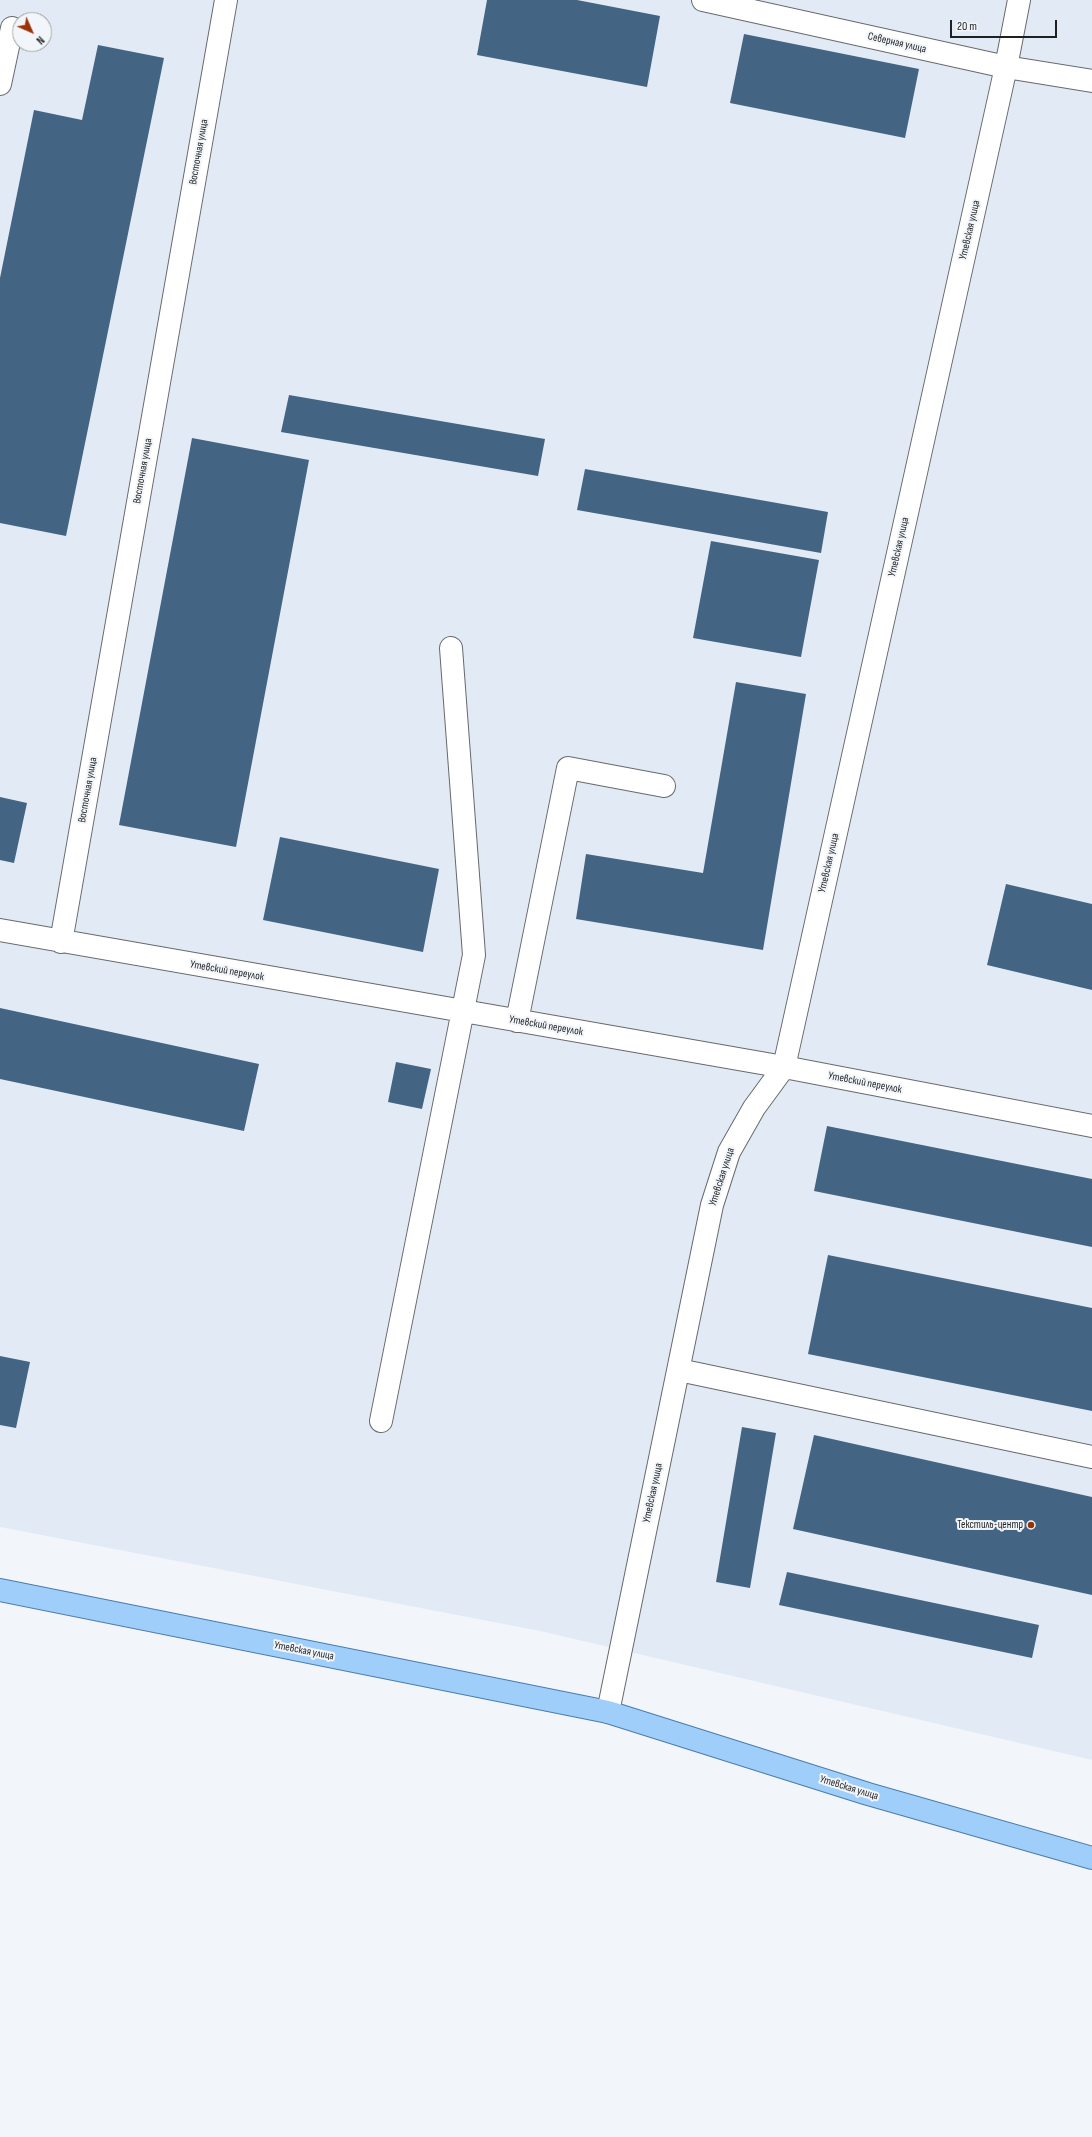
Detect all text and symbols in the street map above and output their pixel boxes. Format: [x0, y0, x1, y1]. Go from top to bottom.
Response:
north arrow [12, 12, 52, 52]
scale bar [952, 12, 1059, 38]
text: 20 m [957, 19, 977, 34]
street label: Северная улица [866, 30, 928, 56]
text: N [33, 33, 47, 47]
street label: Восточная улица [187, 118, 211, 186]
street label: Утевская улица [957, 199, 983, 261]
street label: Восточная улица [131, 437, 155, 505]
street label: Утевская улица [886, 516, 912, 578]
street label: Восточная улица [76, 756, 100, 824]
street label: Утевская улица [816, 832, 842, 894]
street label: Утевский переулок [189, 958, 265, 984]
street label: Утевский переулок [508, 1013, 584, 1039]
street label: Утевский переулок [827, 1069, 903, 1097]
street label: Утевская улица [706, 1146, 738, 1208]
street label: Утевская улица [640, 1462, 666, 1524]
place label: Текстиль-центр [957, 1518, 1023, 1532]
marker: Текстиль-центр [1026, 1520, 1036, 1530]
street label: Утевская улица [273, 1639, 335, 1663]
street label: Утевская улица [818, 1773, 880, 1803]

